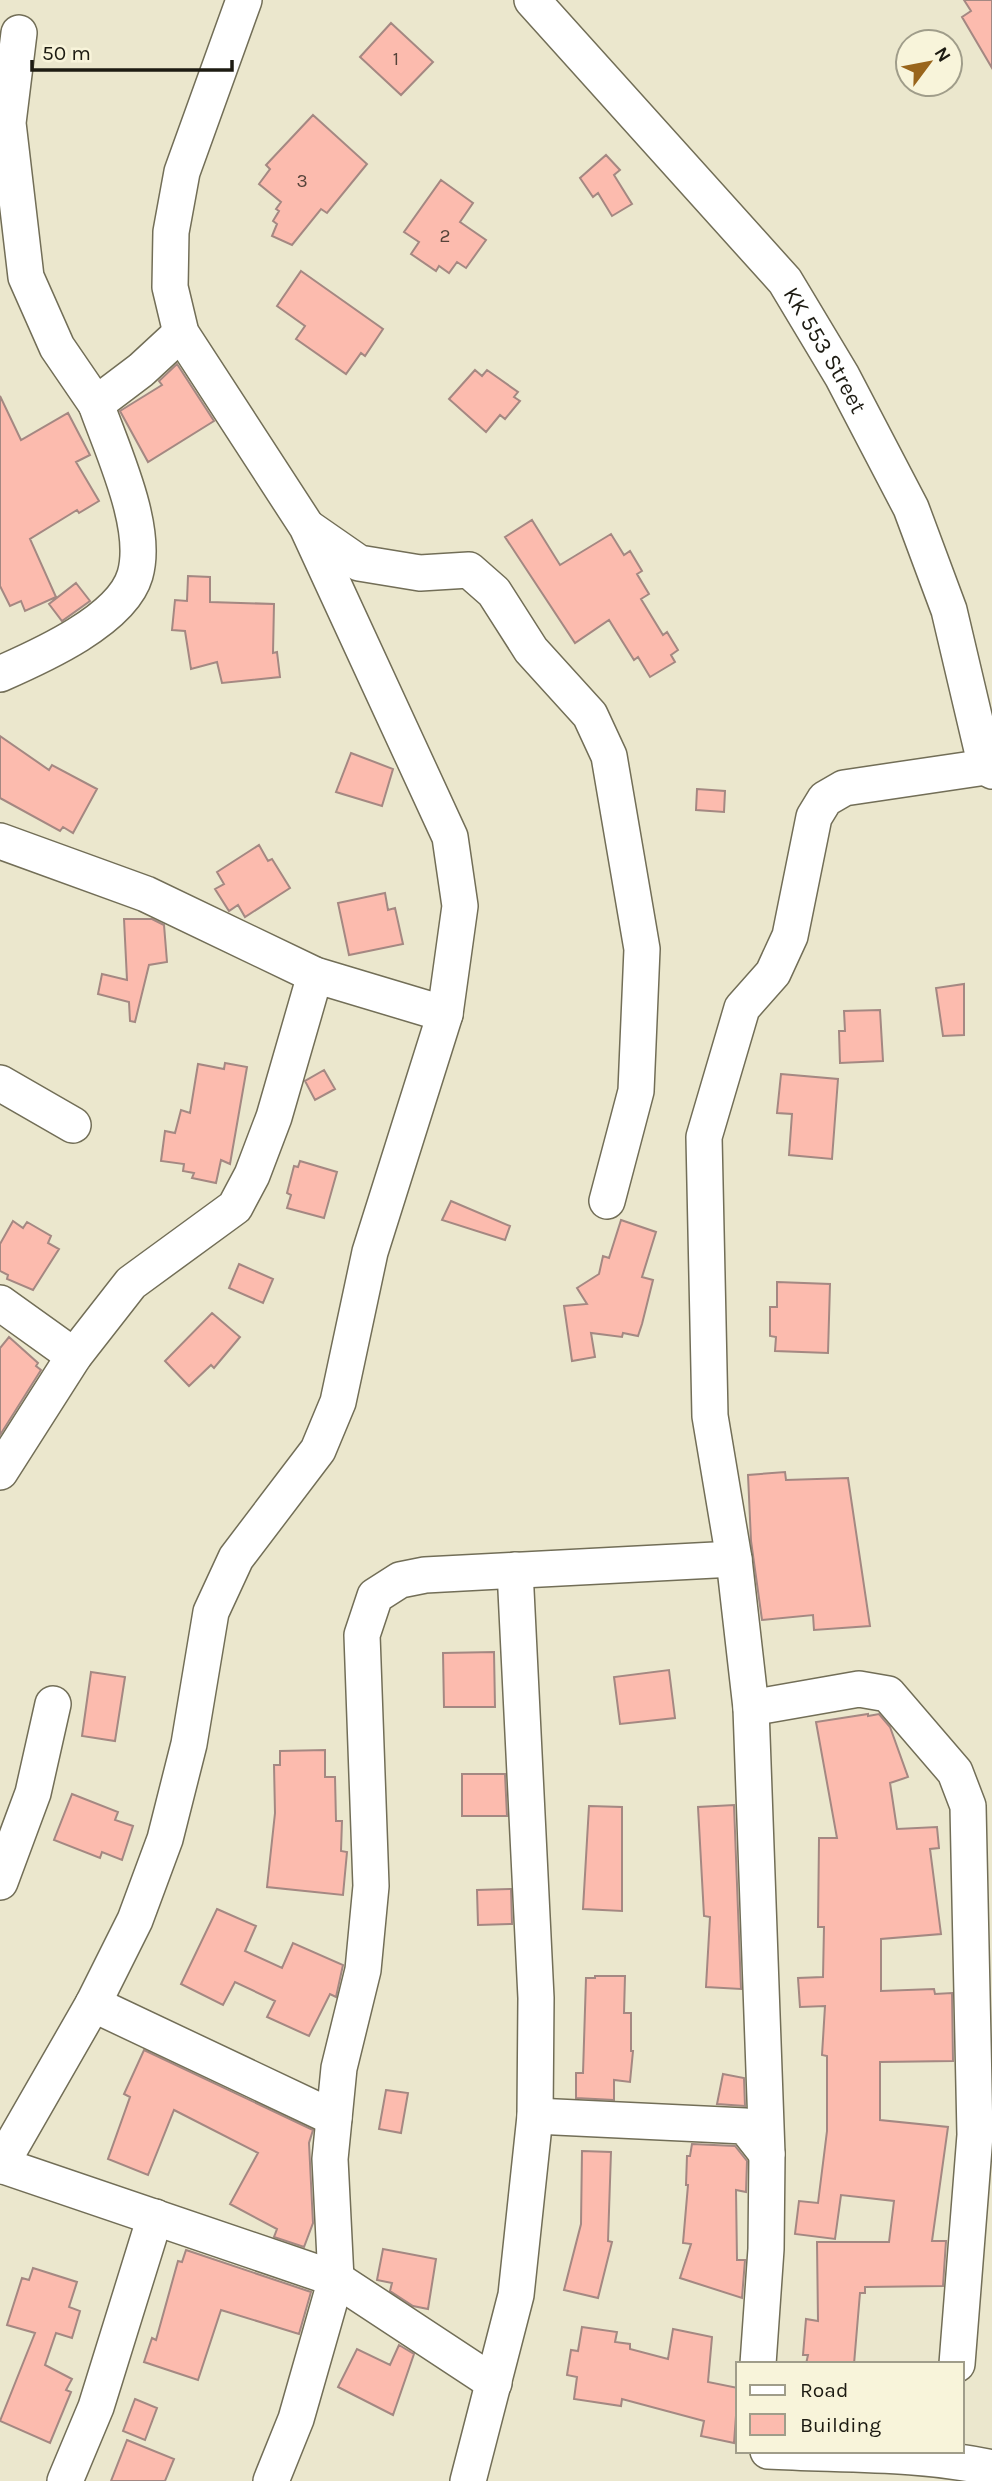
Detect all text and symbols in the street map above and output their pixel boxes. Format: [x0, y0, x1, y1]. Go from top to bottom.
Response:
scale bar [32, 28, 231, 72]
north arrow [894, 28, 964, 98]
text: 50 m [42, 41, 91, 65]
text: N [930, 43, 956, 66]
house number: 1 [393, 48, 399, 70]
house number: 3 [296, 170, 308, 192]
house number: 2 [439, 225, 451, 247]
street label: KK 553 Street [778, 282, 873, 418]
legend [736, 2362, 964, 2453]
text: Road [800, 2378, 848, 2402]
text: Building [800, 2413, 881, 2437]

